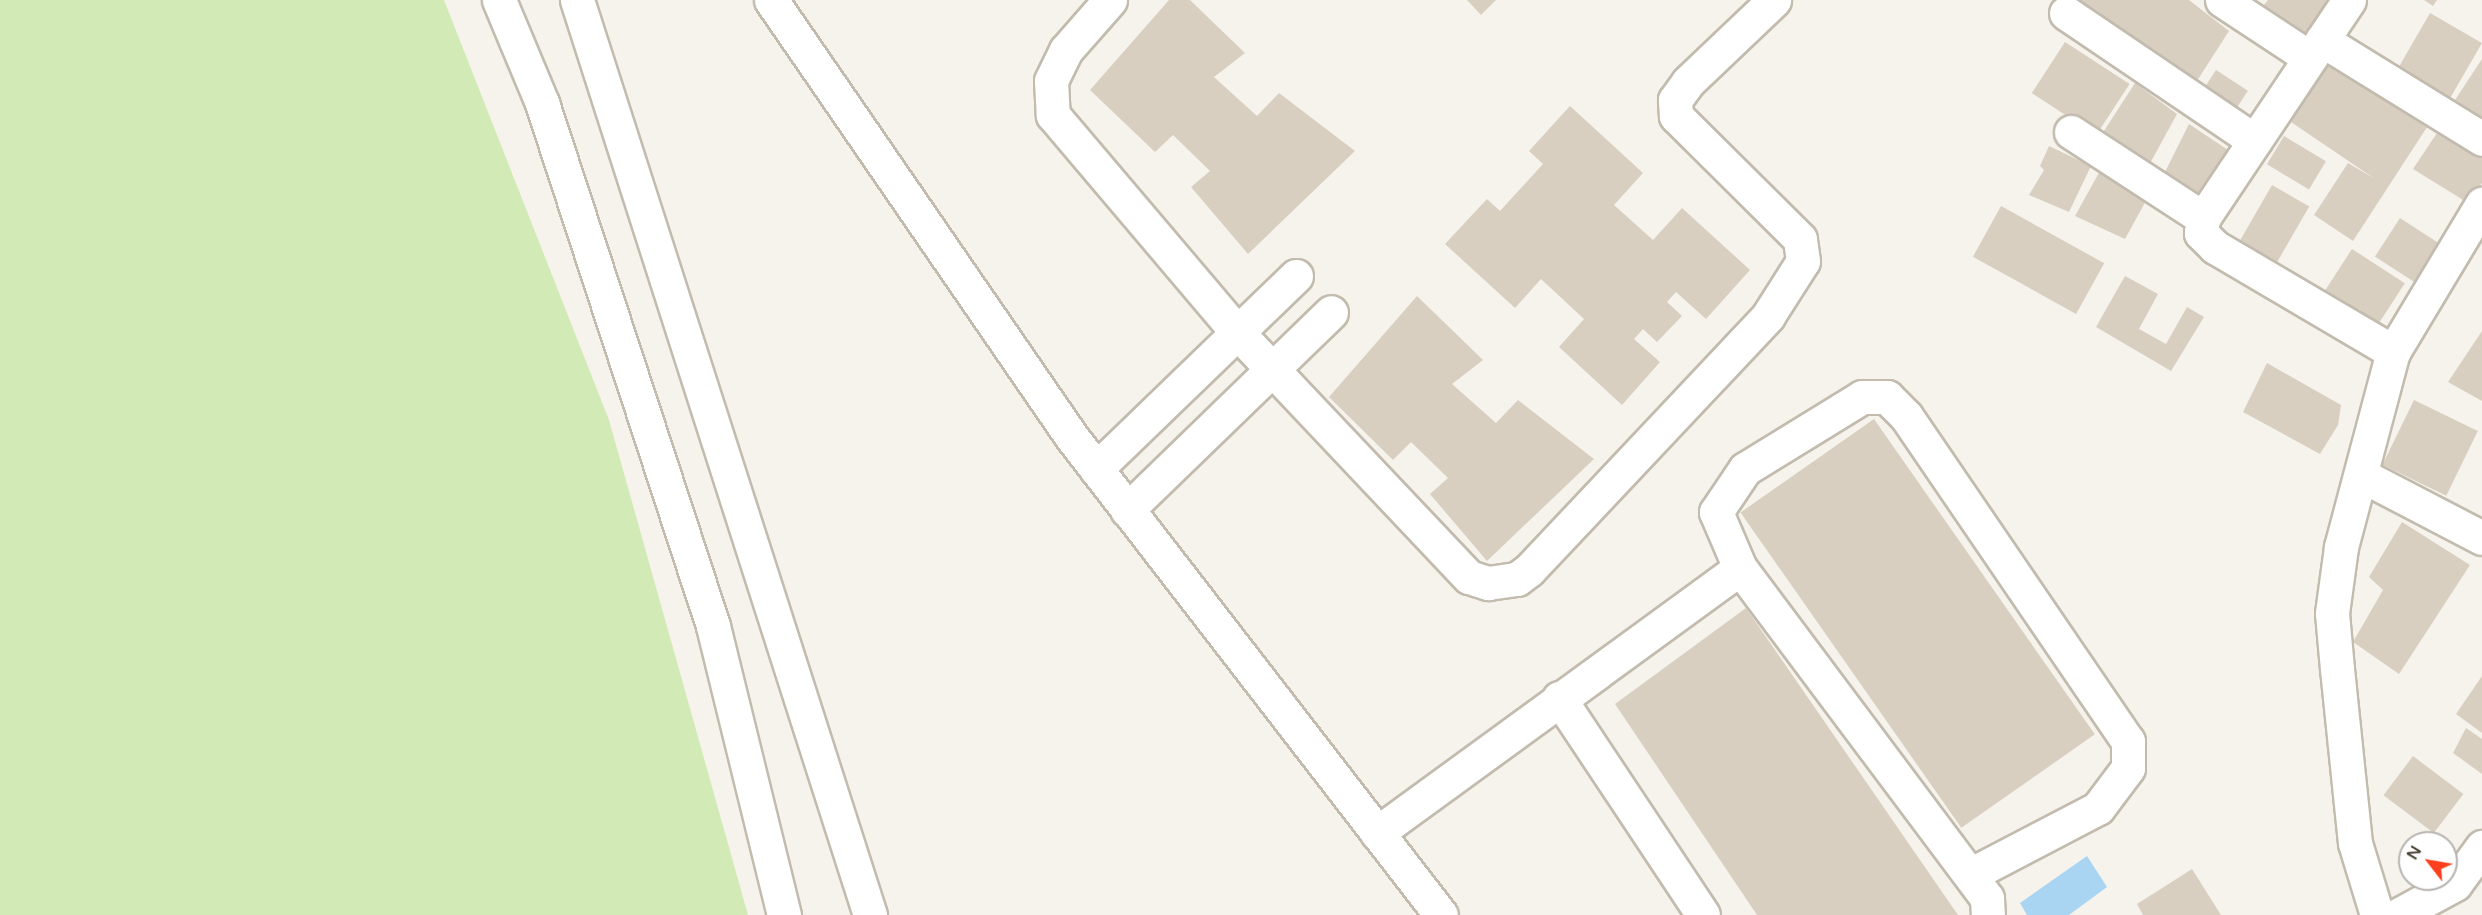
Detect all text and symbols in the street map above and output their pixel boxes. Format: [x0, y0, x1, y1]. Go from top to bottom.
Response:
north arrow [2398, 831, 2458, 891]
text: N [2402, 842, 2426, 863]

